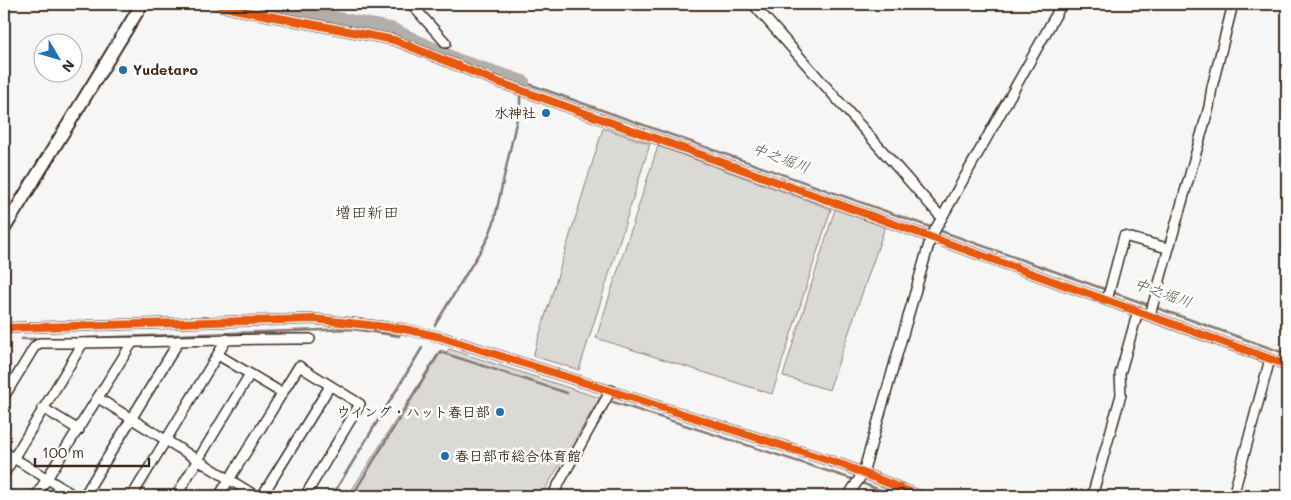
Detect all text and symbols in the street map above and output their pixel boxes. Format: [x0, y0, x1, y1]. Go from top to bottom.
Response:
north arrow [32, 32, 82, 82]
text: N [58, 56, 79, 76]
place label: Yudetaro [133, 60, 199, 79]
marker: Yudetaro [117, 64, 129, 76]
place label: 水神社 [494, 103, 536, 122]
marker: 水神社 [540, 107, 552, 119]
water label: 中之堀川 [750, 137, 813, 177]
district label: 増田新田 [335, 201, 399, 222]
water label: 中之堀川 [1132, 272, 1195, 312]
place label: ウイング・ハット春日部 [336, 402, 490, 421]
marker: ウイング・ハット春日部 [494, 406, 506, 418]
scale bar [35, 435, 149, 467]
text: 100 m [42, 442, 84, 462]
place label: 春日部市総合体育館 [455, 446, 581, 465]
marker: 春日部市総合体育館 [439, 450, 451, 462]

